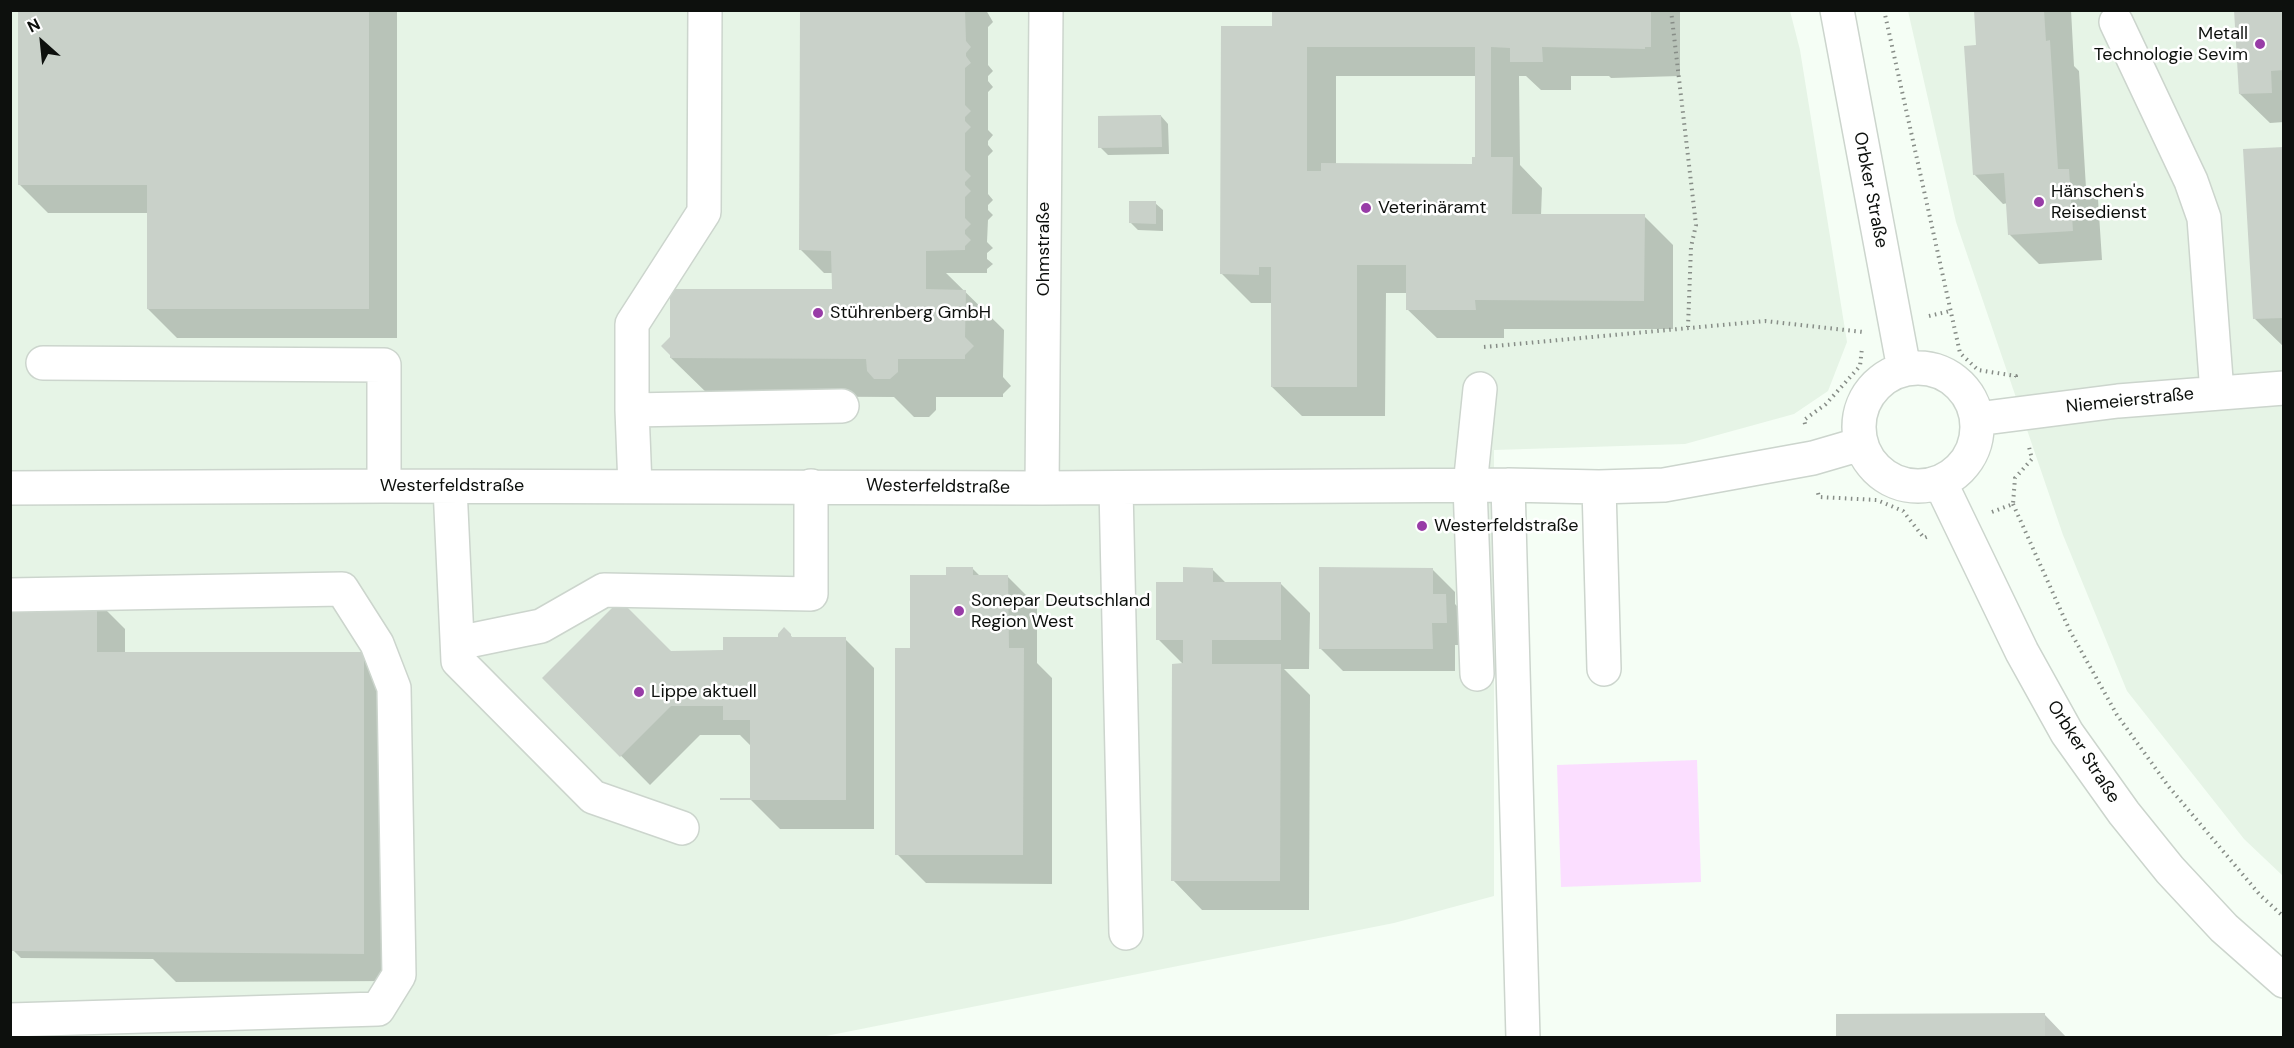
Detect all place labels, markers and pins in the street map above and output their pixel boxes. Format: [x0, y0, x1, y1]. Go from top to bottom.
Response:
place label: Metall Technologie Sevim [2094, 23, 2248, 66]
marker: Metall Technologie Sevim [2253, 37, 2267, 51]
place label: Hänschen's Reisedienst [2051, 181, 2147, 224]
marker: Hänschen's Reisedienst [2032, 195, 2046, 209]
place label: Veterinäramt [1378, 197, 1486, 219]
marker: Veterinäramt [1359, 201, 1373, 215]
place label: Stührenberg GmbH [830, 302, 991, 324]
marker: Stührenberg GmbH [811, 306, 825, 320]
place label: Westerfeldstraße [1434, 515, 1578, 537]
marker: Westerfeldstraße [1415, 519, 1429, 533]
place label: Sonepar Deutschland Region West [971, 590, 1150, 632]
marker: Sonepar Deutschland Region West [952, 604, 966, 618]
place label: Lippe aktuell [651, 681, 757, 703]
marker: Lippe aktuell [632, 685, 646, 699]

